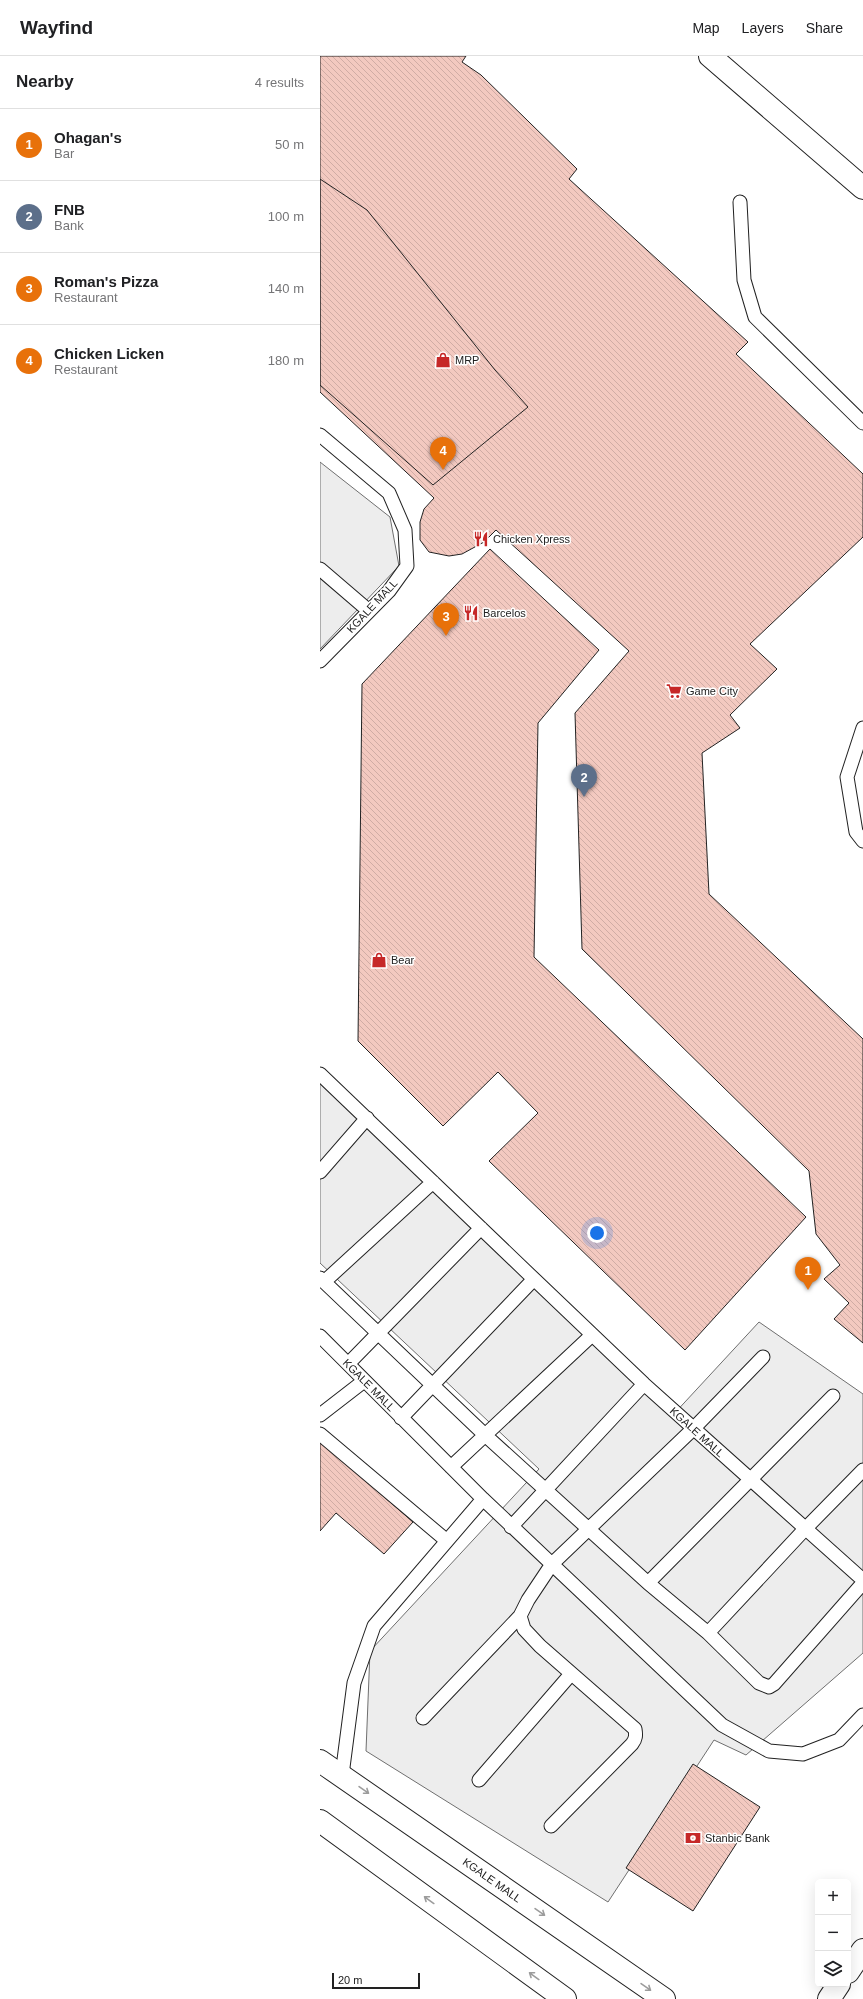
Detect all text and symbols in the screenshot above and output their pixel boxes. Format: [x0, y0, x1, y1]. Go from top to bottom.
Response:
text: Wayfind [20, 17, 93, 38]
text: Map [692, 20, 720, 36]
text: Layers [742, 20, 784, 36]
text: Share [806, 20, 843, 36]
text: Nearby [16, 72, 74, 91]
text: 4 results [255, 75, 304, 90]
text: Ohagan's [54, 129, 122, 146]
text: 1 [25, 137, 33, 152]
text: 50 m [275, 137, 304, 152]
text: Bar [54, 146, 74, 161]
text: FNB [54, 201, 85, 218]
text: 2 [25, 209, 33, 224]
text: 100 m [268, 209, 304, 224]
text: Bank [54, 218, 84, 233]
text: Roman's Pizza [54, 273, 158, 290]
text: 3 [25, 281, 33, 296]
text: 140 m [268, 281, 304, 296]
text: Restaurant [54, 290, 118, 305]
text: Chicken Licken [54, 345, 164, 362]
shop icon: MRP [434, 351, 452, 369]
text: 4 [25, 353, 33, 368]
text: 180 m [268, 353, 304, 368]
place label: MRP [455, 354, 479, 366]
text: Restaurant [54, 362, 118, 377]
pin: 4 [430, 437, 456, 470]
restaurant icon: Chicken Xpress [472, 530, 490, 548]
place label: Chicken Xpress [493, 533, 571, 545]
street label: KGALE MALL [344, 577, 400, 635]
pin: 3 [433, 603, 459, 636]
restaurant icon: Barcelos [462, 604, 480, 622]
place label: Barcelos [483, 607, 526, 619]
supermarket icon: Game City [665, 682, 683, 700]
place label: Game City [686, 685, 738, 697]
pin: 2 [571, 764, 597, 797]
shop icon: Bear [370, 951, 388, 969]
place label: Bear [391, 954, 415, 966]
your location [587, 1223, 607, 1243]
pin: 1 [795, 1257, 821, 1290]
street label: KGALE MALL [341, 1357, 397, 1413]
street label: KGALE MALL [668, 1405, 726, 1459]
one-way arrow [358, 1786, 369, 1794]
bank icon: Stanbic Bank [684, 1829, 702, 1847]
place label: Stanbic Bank [705, 1832, 770, 1844]
street label: KGALE MALL [461, 1855, 523, 1905]
map controls [815, 1879, 851, 1987]
button: + [815, 1879, 851, 1915]
one-way arrow [423, 1896, 434, 1904]
one-way arrow [534, 1908, 545, 1916]
button: − [815, 1915, 851, 1951]
button: layers [815, 1951, 851, 1987]
scale bar [332, 1971, 420, 1990]
one-way arrow [529, 1972, 540, 1980]
text: 20 m [338, 1974, 362, 1986]
one-way arrow [641, 1983, 652, 1991]

